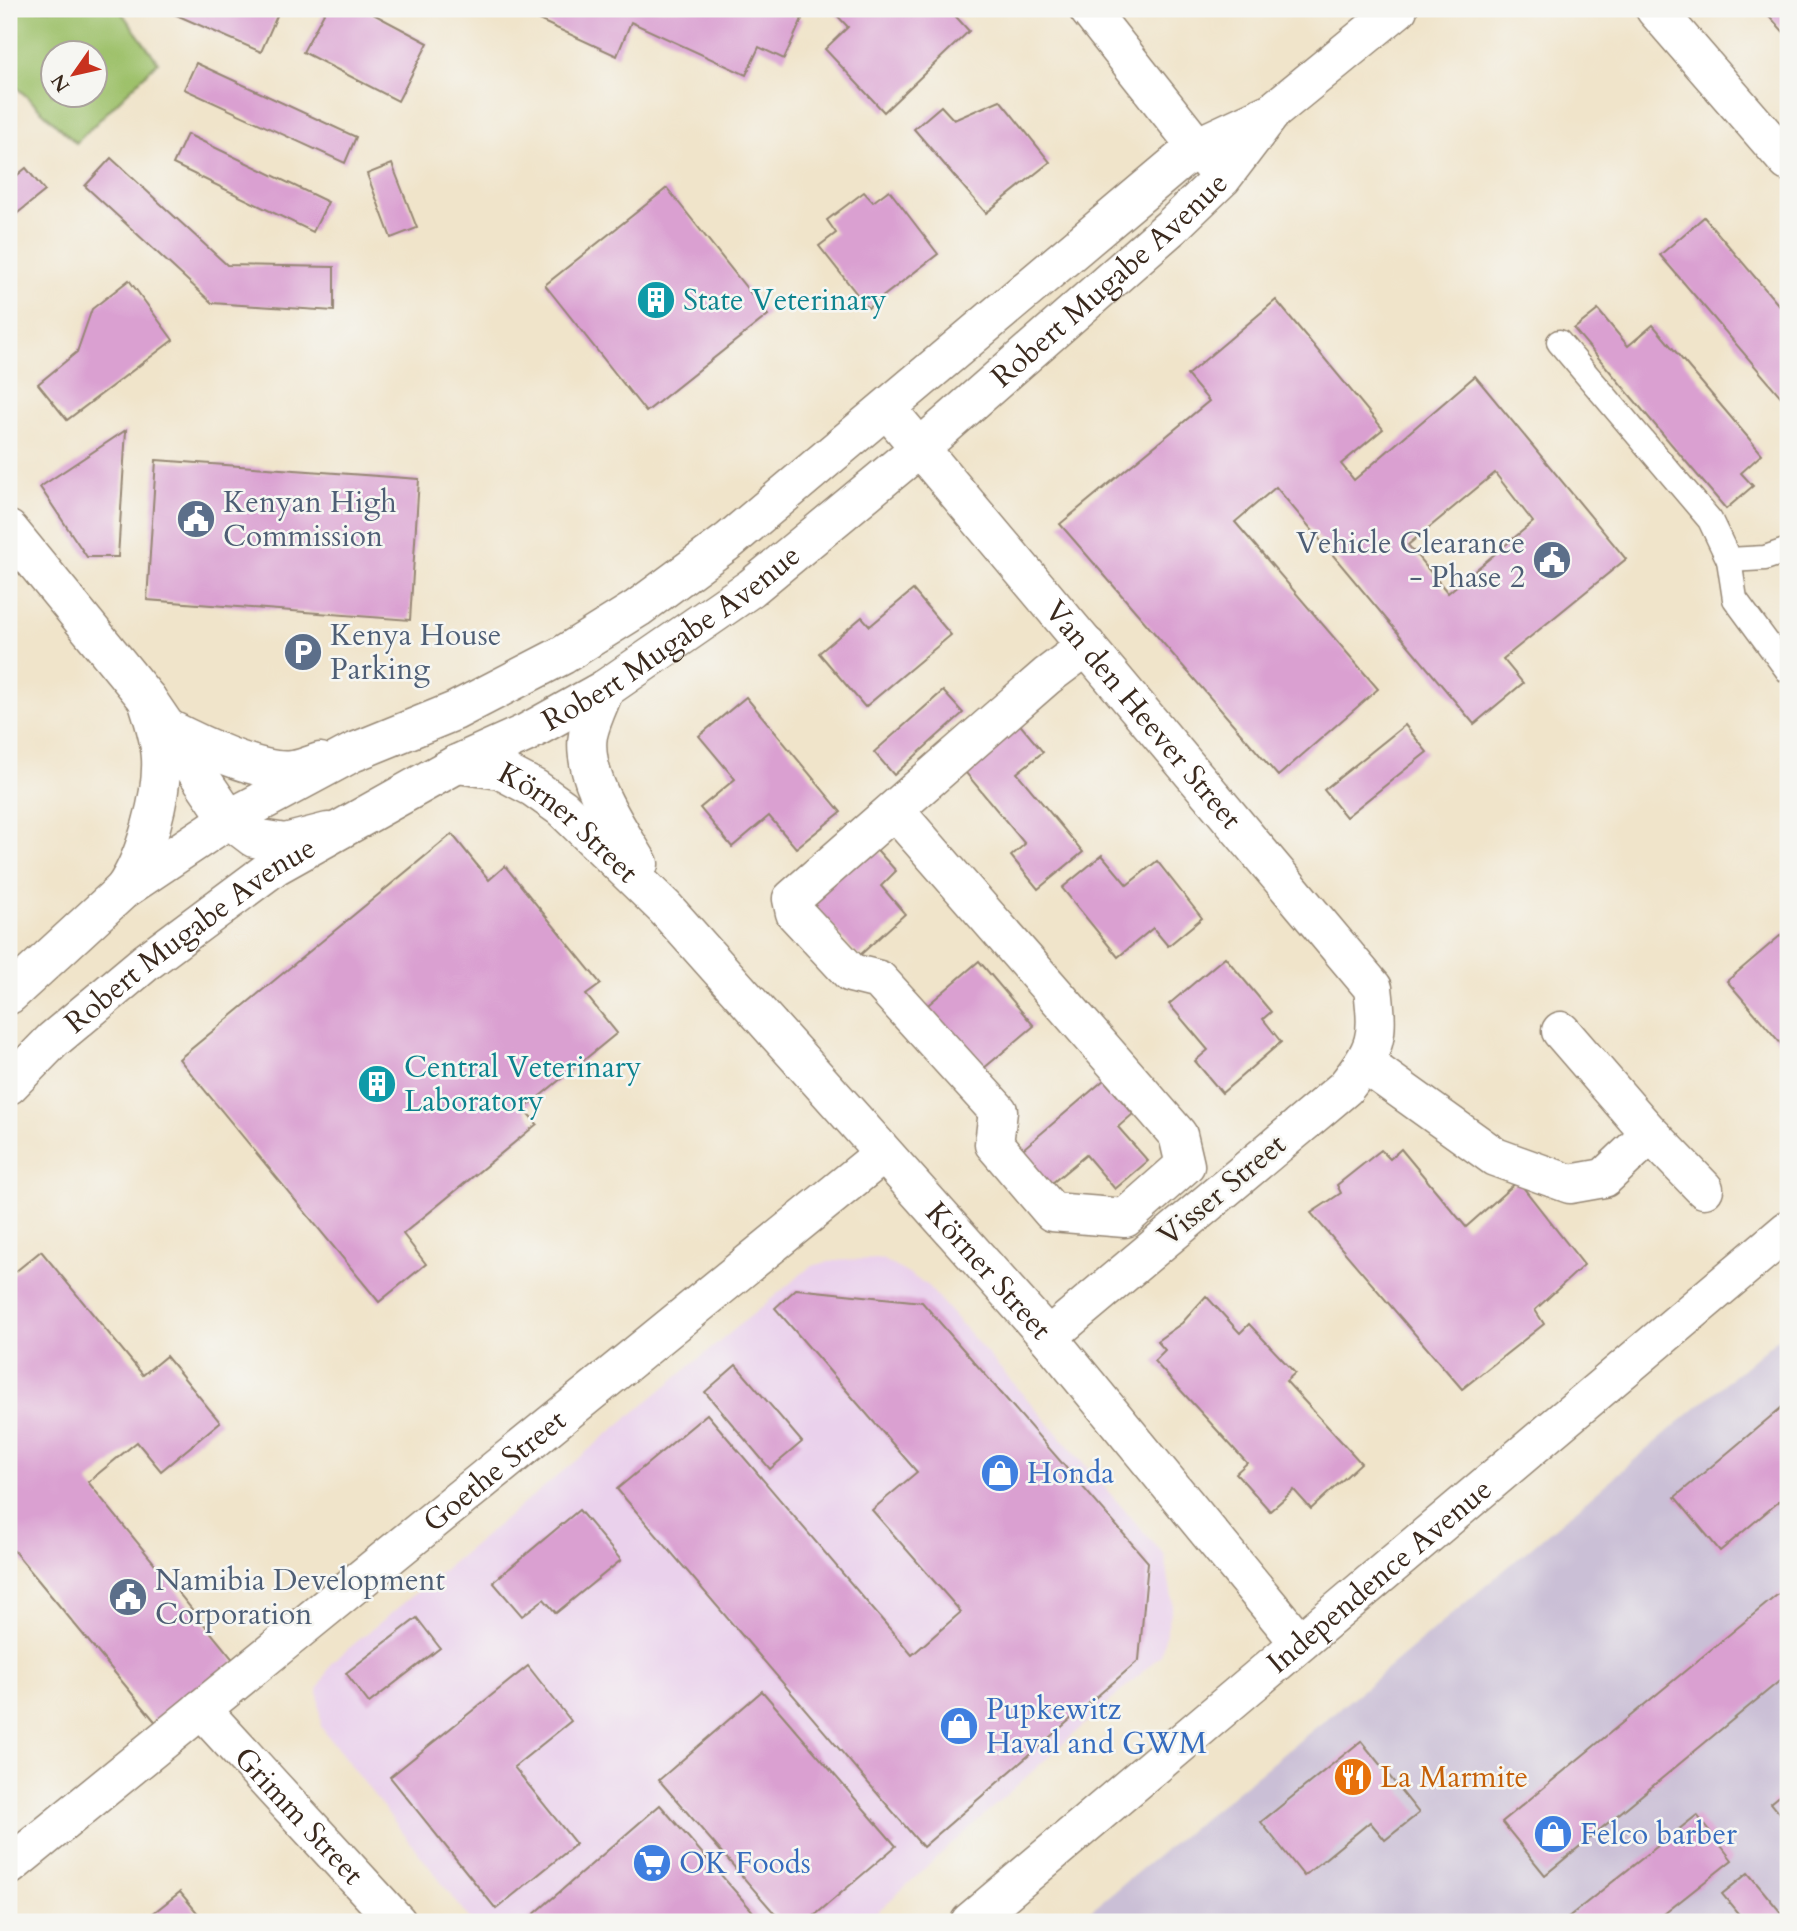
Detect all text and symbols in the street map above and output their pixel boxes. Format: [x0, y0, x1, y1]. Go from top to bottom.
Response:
north arrow [38, 38, 108, 108]
text: N [45, 68, 76, 97]
street label: Robert Mugabe Avenue [982, 163, 1237, 397]
building icon: State Veterinary [635, 279, 677, 321]
place label: State Veterinary [683, 280, 887, 321]
place label: Kenyan High Commission [223, 482, 397, 557]
public building icon: Kenyan High Commission [175, 498, 217, 540]
place label: Vehicle Clearance - Phase 2 [1296, 523, 1525, 598]
street label: Robert Mugabe Avenue [535, 535, 809, 741]
public building icon: Vehicle Clearance - Phase 2 [1531, 539, 1573, 581]
street label: Van den Heever Street [1035, 591, 1252, 838]
place label: Kenya House Parking [330, 615, 501, 690]
parking icon: Kenya House Parking [282, 631, 324, 673]
street label: Körner Street [491, 752, 648, 892]
street label: Robert Mugabe Avenue [56, 827, 323, 1042]
place label: Central Veterinary Laboratory [404, 1047, 642, 1122]
building icon: Central Veterinary Laboratory [356, 1063, 398, 1105]
street label: Visser Street [1149, 1124, 1295, 1256]
street label: Körner Street [916, 1193, 1061, 1349]
street label: Goethe Street [414, 1400, 575, 1541]
shop icon: Honda [979, 1452, 1021, 1494]
place label: Honda [1027, 1453, 1114, 1494]
street label: Independence Avenue [1258, 1469, 1500, 1683]
place label: Namibia Development Corporation [155, 1560, 446, 1635]
public building icon: Namibia Development Corporation [107, 1576, 149, 1618]
place label: Pupkewitz Haval and GWM [986, 1689, 1207, 1764]
shop icon: Pupkewitz Haval and GWM [938, 1705, 980, 1747]
street label: Grimm Street [225, 1738, 374, 1894]
restaurant icon: La Marmite [1332, 1756, 1374, 1798]
place label: La Marmite [1380, 1757, 1528, 1798]
shop icon: Felco barber [1532, 1813, 1574, 1855]
place label: Felco barber [1580, 1814, 1737, 1855]
supermarket icon: OK Foods [631, 1842, 673, 1884]
place label: OK Foods [679, 1843, 811, 1884]

